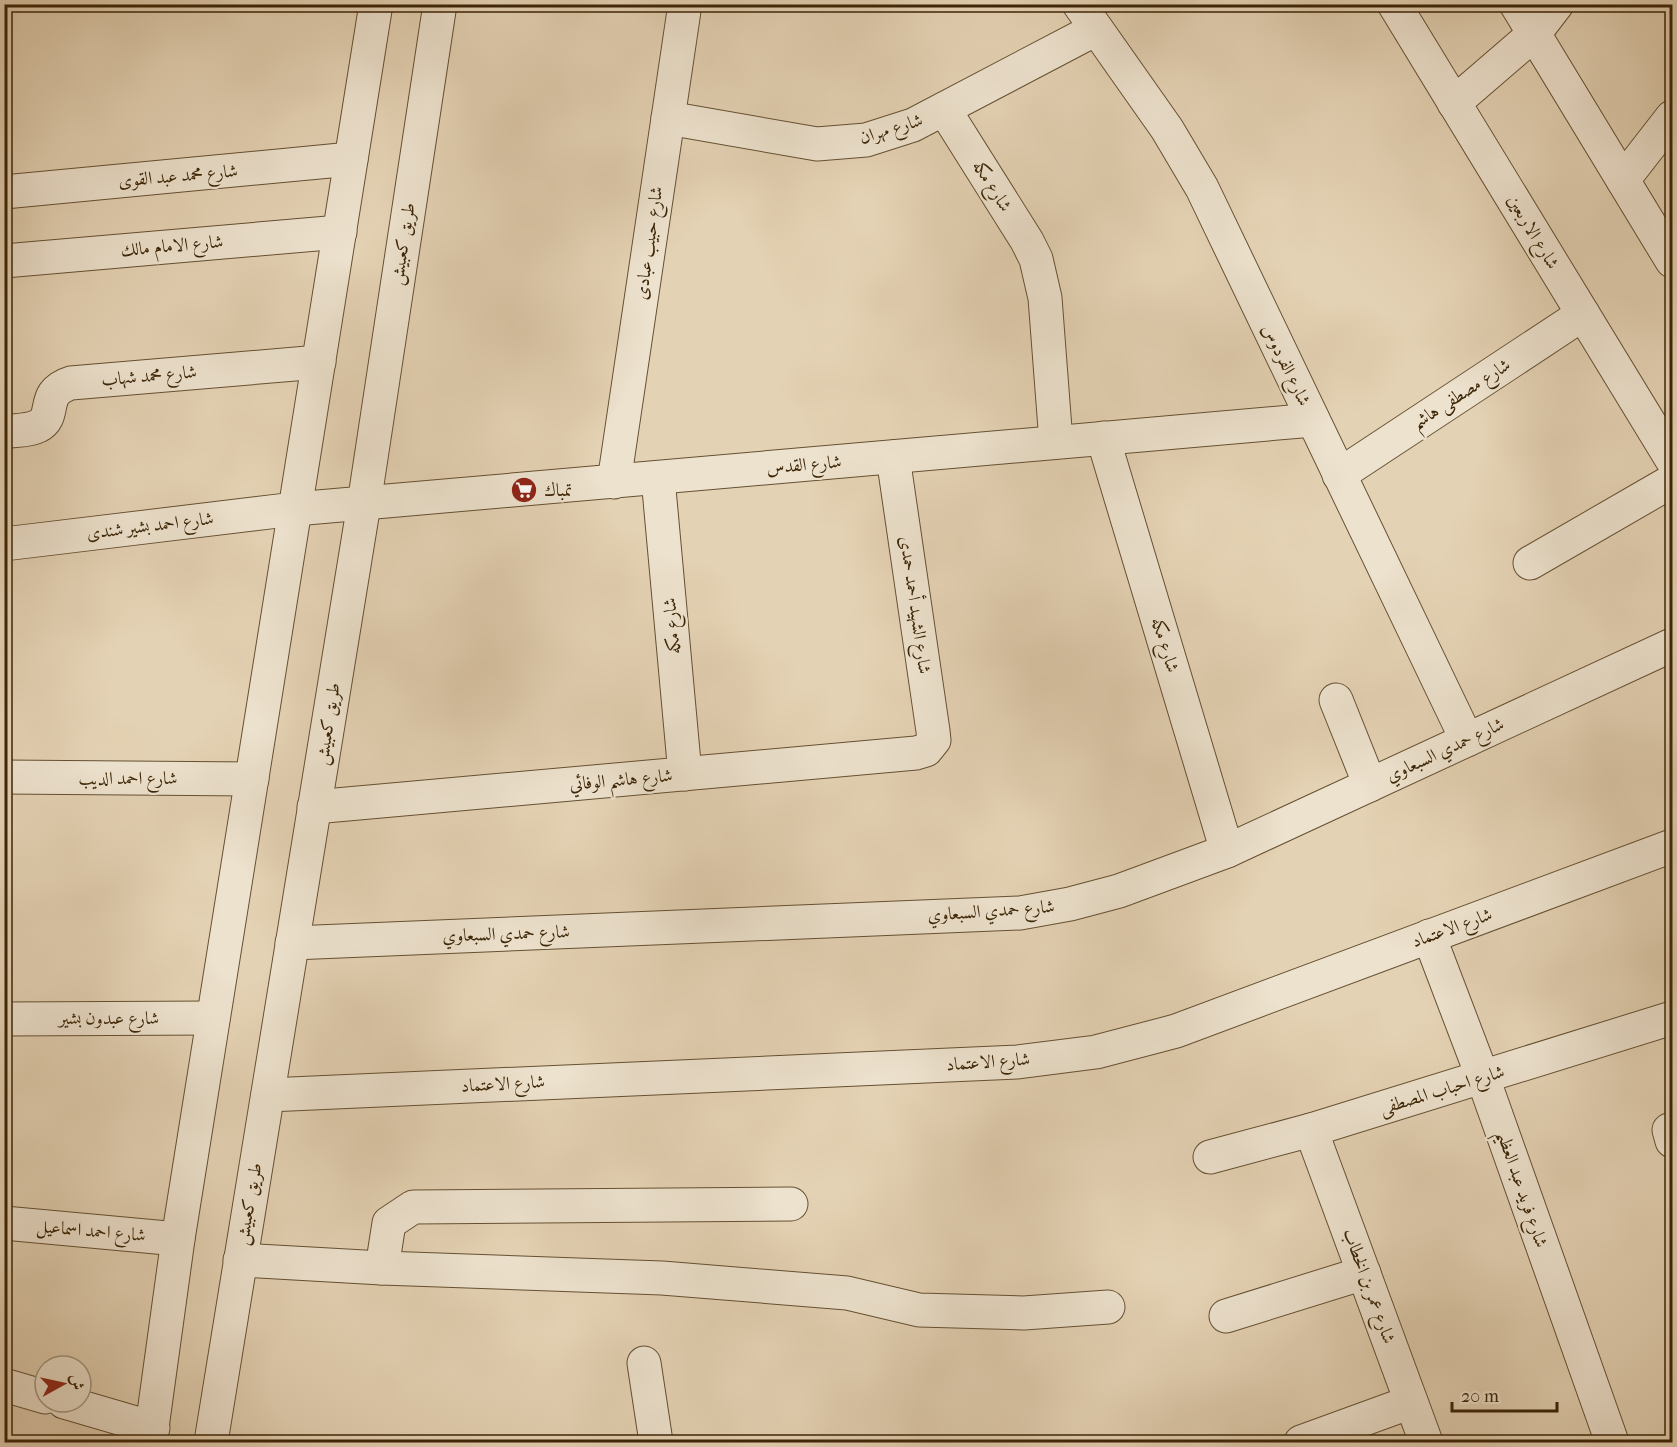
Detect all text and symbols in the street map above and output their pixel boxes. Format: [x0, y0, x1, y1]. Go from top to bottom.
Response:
street label: شارع مهران [857, 109, 926, 152]
street label: شارع مكه [965, 156, 1016, 218]
street label: شارع محمد عبد القوى [117, 160, 239, 196]
street label: شارع حبيب عبادى [631, 185, 671, 302]
street label: شارع الاربعين [1499, 191, 1563, 275]
street label: طريق كعبيش [386, 201, 421, 287]
street label: شارع الامام مالك [120, 231, 225, 266]
street label: شارع الفردوس [1254, 321, 1315, 411]
street label: شارع مصطفى هاشم [1408, 354, 1518, 440]
street label: شارع محمد شهاب [100, 361, 198, 395]
street label: شارع القدس [766, 451, 843, 483]
supermarket icon: تمباك [509, 475, 539, 505]
place label: تمباك [544, 480, 572, 501]
street label: شارع احمد بشير شندى [85, 508, 215, 548]
street label: شارع الشهيد أحمد حمدى [891, 534, 938, 676]
street label: شارع مكه [659, 597, 689, 655]
street label: شارع مكه [1143, 615, 1183, 676]
street label: طريق كعبيش [311, 681, 346, 767]
street label: شارع حمدي السبعاوي [1383, 714, 1509, 790]
street label: شارع هاشم الوفائي [569, 765, 674, 802]
street label: شارع احمد الديب [79, 768, 177, 793]
street label: شارع حمدي السبعاوي [927, 896, 1056, 930]
street label: شارع الاعتماد [1409, 904, 1496, 956]
street label: شارع حمدي السبعاوي [442, 921, 570, 951]
street label: شارع عبدون بشير [57, 1008, 159, 1033]
street label: شارع الاعتماد [945, 1049, 1031, 1079]
street label: شارع احباب المصطفى [1377, 1061, 1508, 1123]
street label: شارع الاعتماد [460, 1071, 546, 1101]
street label: شارع فريد عبد العظيم [1485, 1128, 1552, 1253]
street label: طريق كعبيش [231, 1161, 268, 1247]
street label: شارع احمد اسماعيل [35, 1216, 147, 1250]
street label: شارع عمر بن الخطاب [1335, 1225, 1400, 1348]
north arrow [33, 1354, 93, 1414]
text: ش [67, 1373, 88, 1391]
scale bar [1452, 1375, 1557, 1413]
text: 20 m [1461, 1386, 1499, 1407]

